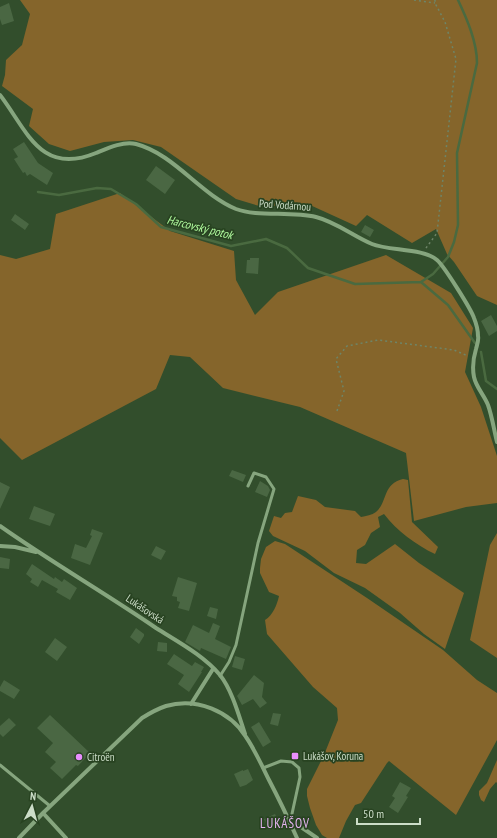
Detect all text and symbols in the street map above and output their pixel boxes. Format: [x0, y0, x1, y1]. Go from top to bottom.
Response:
street label: Pod Vodárnou [259, 196, 312, 214]
water label: Harcovský potok [166, 212, 236, 243]
street label: Lukášovská [123, 591, 167, 627]
place label: Lukášov, Koruna [303, 749, 363, 763]
place label: Citroën [87, 750, 115, 764]
marker: Lukášov, Koruna [290, 751, 300, 761]
marker: Citroën [74, 752, 84, 762]
north arrow [12, 786, 52, 826]
text: N [29, 789, 37, 803]
scale bar [357, 800, 420, 826]
text: 50 m [363, 806, 384, 821]
district label: LUKÁŠOV [260, 815, 310, 832]

